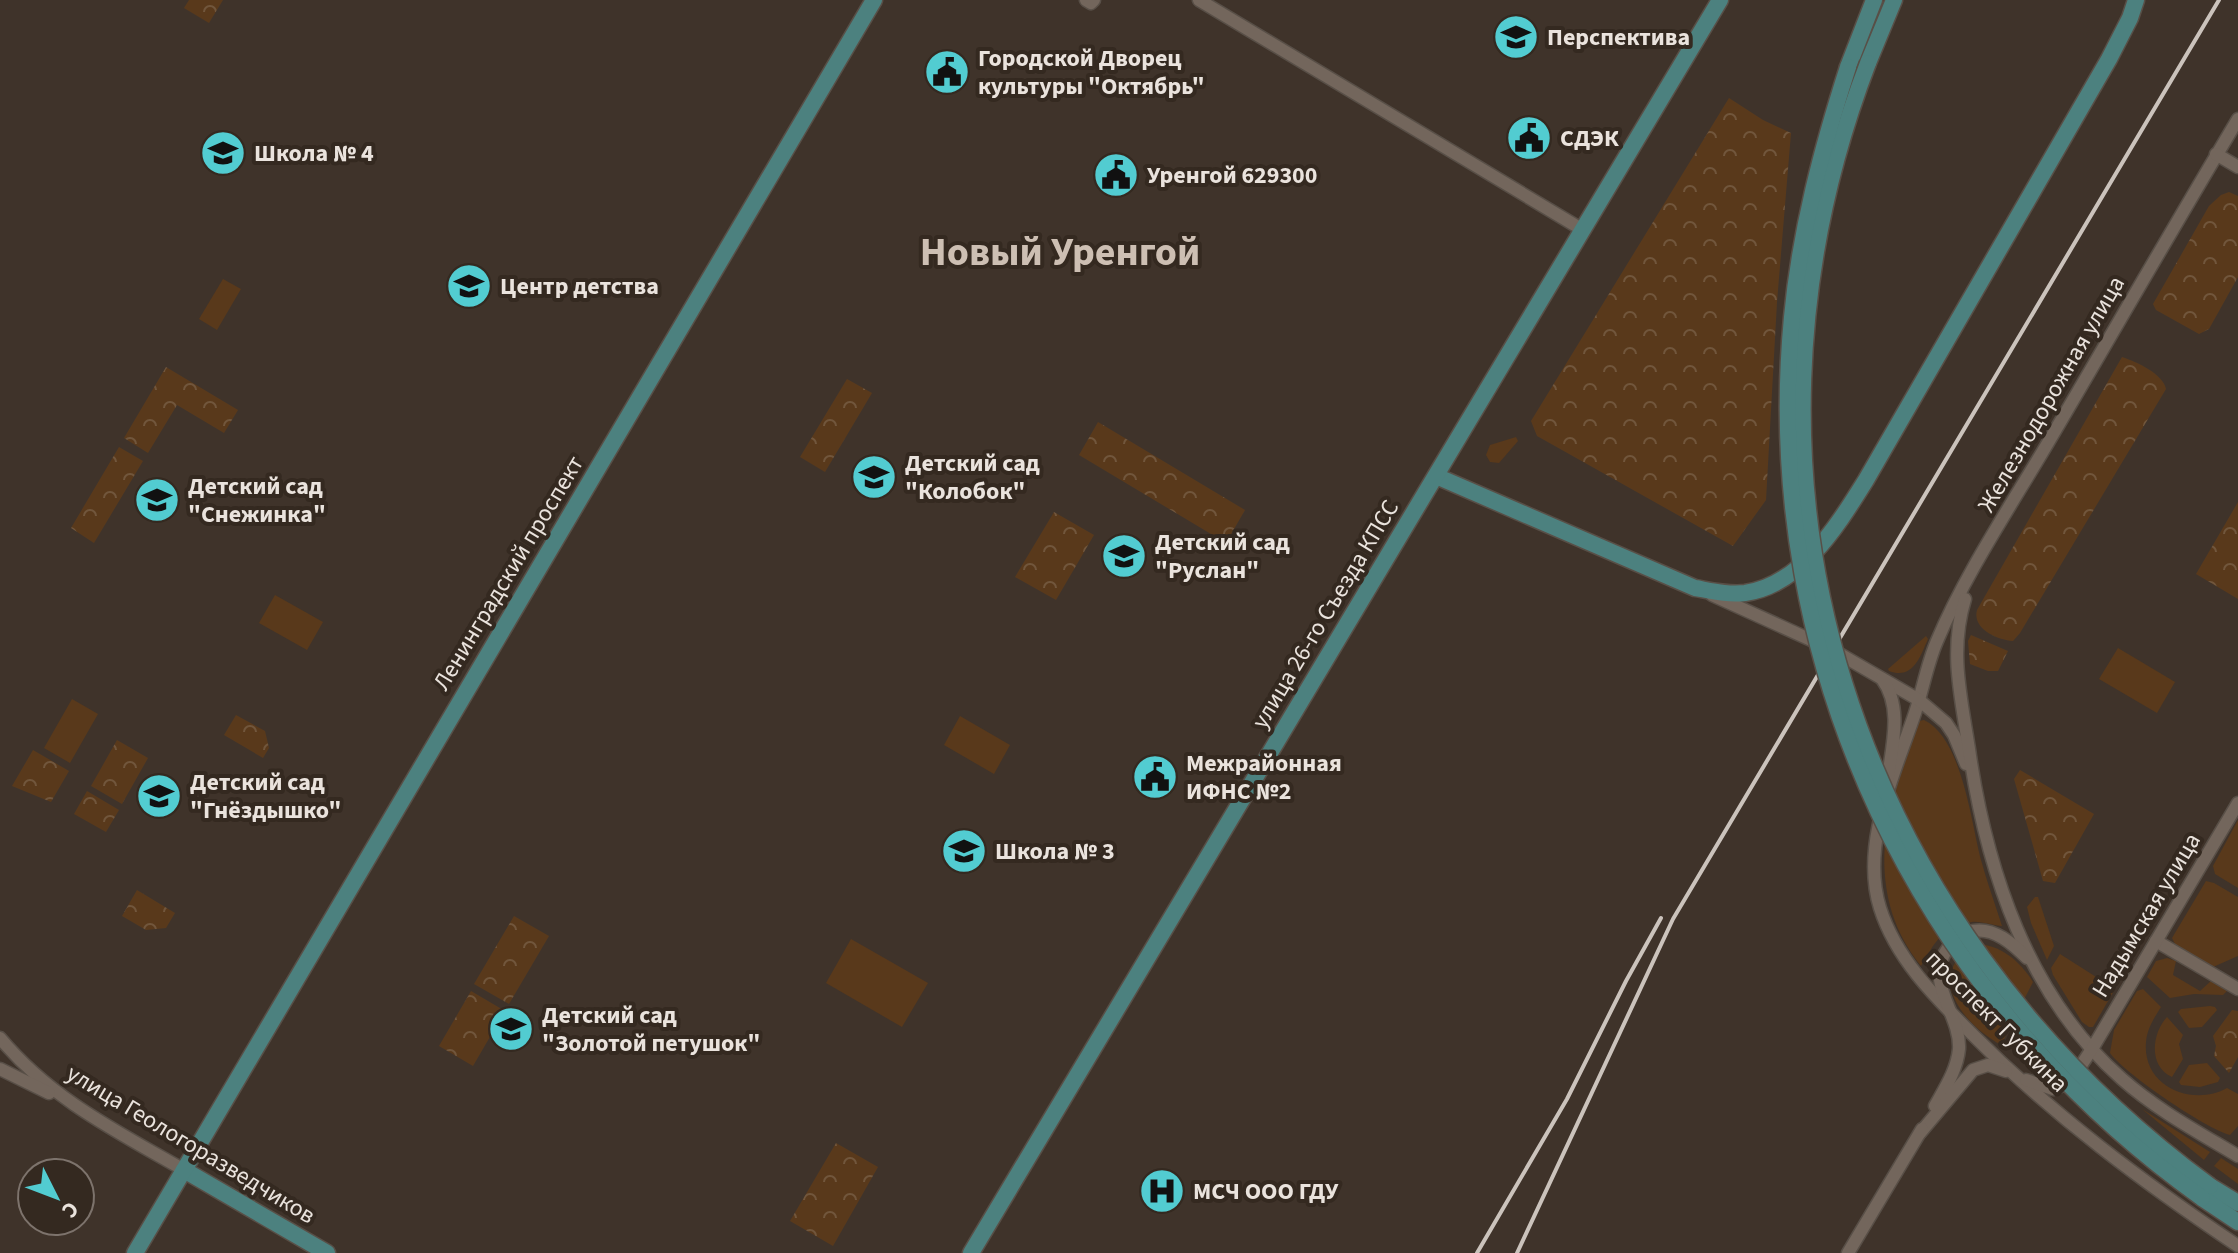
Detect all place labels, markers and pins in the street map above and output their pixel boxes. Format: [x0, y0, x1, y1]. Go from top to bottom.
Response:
school or university icon: Перспектива [1492, 13, 1540, 61]
place label: Перспектива [1547, 20, 1690, 55]
place label: Городской Дворец культуры "Октябрь" [978, 41, 1205, 104]
public building icon: Городской Дворец культуры "Октябрь" [923, 48, 971, 96]
public building icon: СДЭК [1505, 114, 1553, 162]
place label: СДЭК [1560, 121, 1619, 156]
school or university icon: Школа № 4 [199, 129, 247, 177]
place label: Школа № 4 [254, 136, 374, 171]
public building icon: Уренгой 629300 [1092, 151, 1140, 199]
place label: Уренгой 629300 [1147, 158, 1317, 193]
school or university icon: Центр детства [445, 262, 493, 310]
place label: Центр детства [500, 269, 659, 304]
place label: Детский сад "Колобок" [905, 446, 1040, 509]
school or university icon: Детский сад "Колобок" [850, 453, 898, 501]
place label: Детский сад "Снежинка" [188, 469, 326, 532]
school or university icon: Детский сад "Снежинка" [133, 476, 181, 524]
place label: Детский сад "Руслан" [1155, 525, 1290, 588]
school or university icon: Детский сад "Руслан" [1100, 532, 1148, 580]
place label: Межрайонная ИФНС №2 [1186, 746, 1342, 809]
public building icon: Межрайонная ИФНС №2 [1131, 753, 1179, 801]
place label: Детский сад "Гнёздышко" [190, 765, 342, 828]
school or university icon: Детский сад "Гнёздышко" [135, 772, 183, 820]
school or university icon: Школа № 3 [940, 827, 988, 875]
place label: Школа № 3 [995, 834, 1115, 869]
place label: Детский сад "Золотой петушок" [542, 998, 760, 1061]
school or university icon: Детский сад "Золотой петушок" [487, 1005, 535, 1053]
hospital icon: МСЧ ООО ГДУ [1138, 1167, 1186, 1215]
place label: МСЧ ООО ГДУ [1193, 1174, 1339, 1209]

